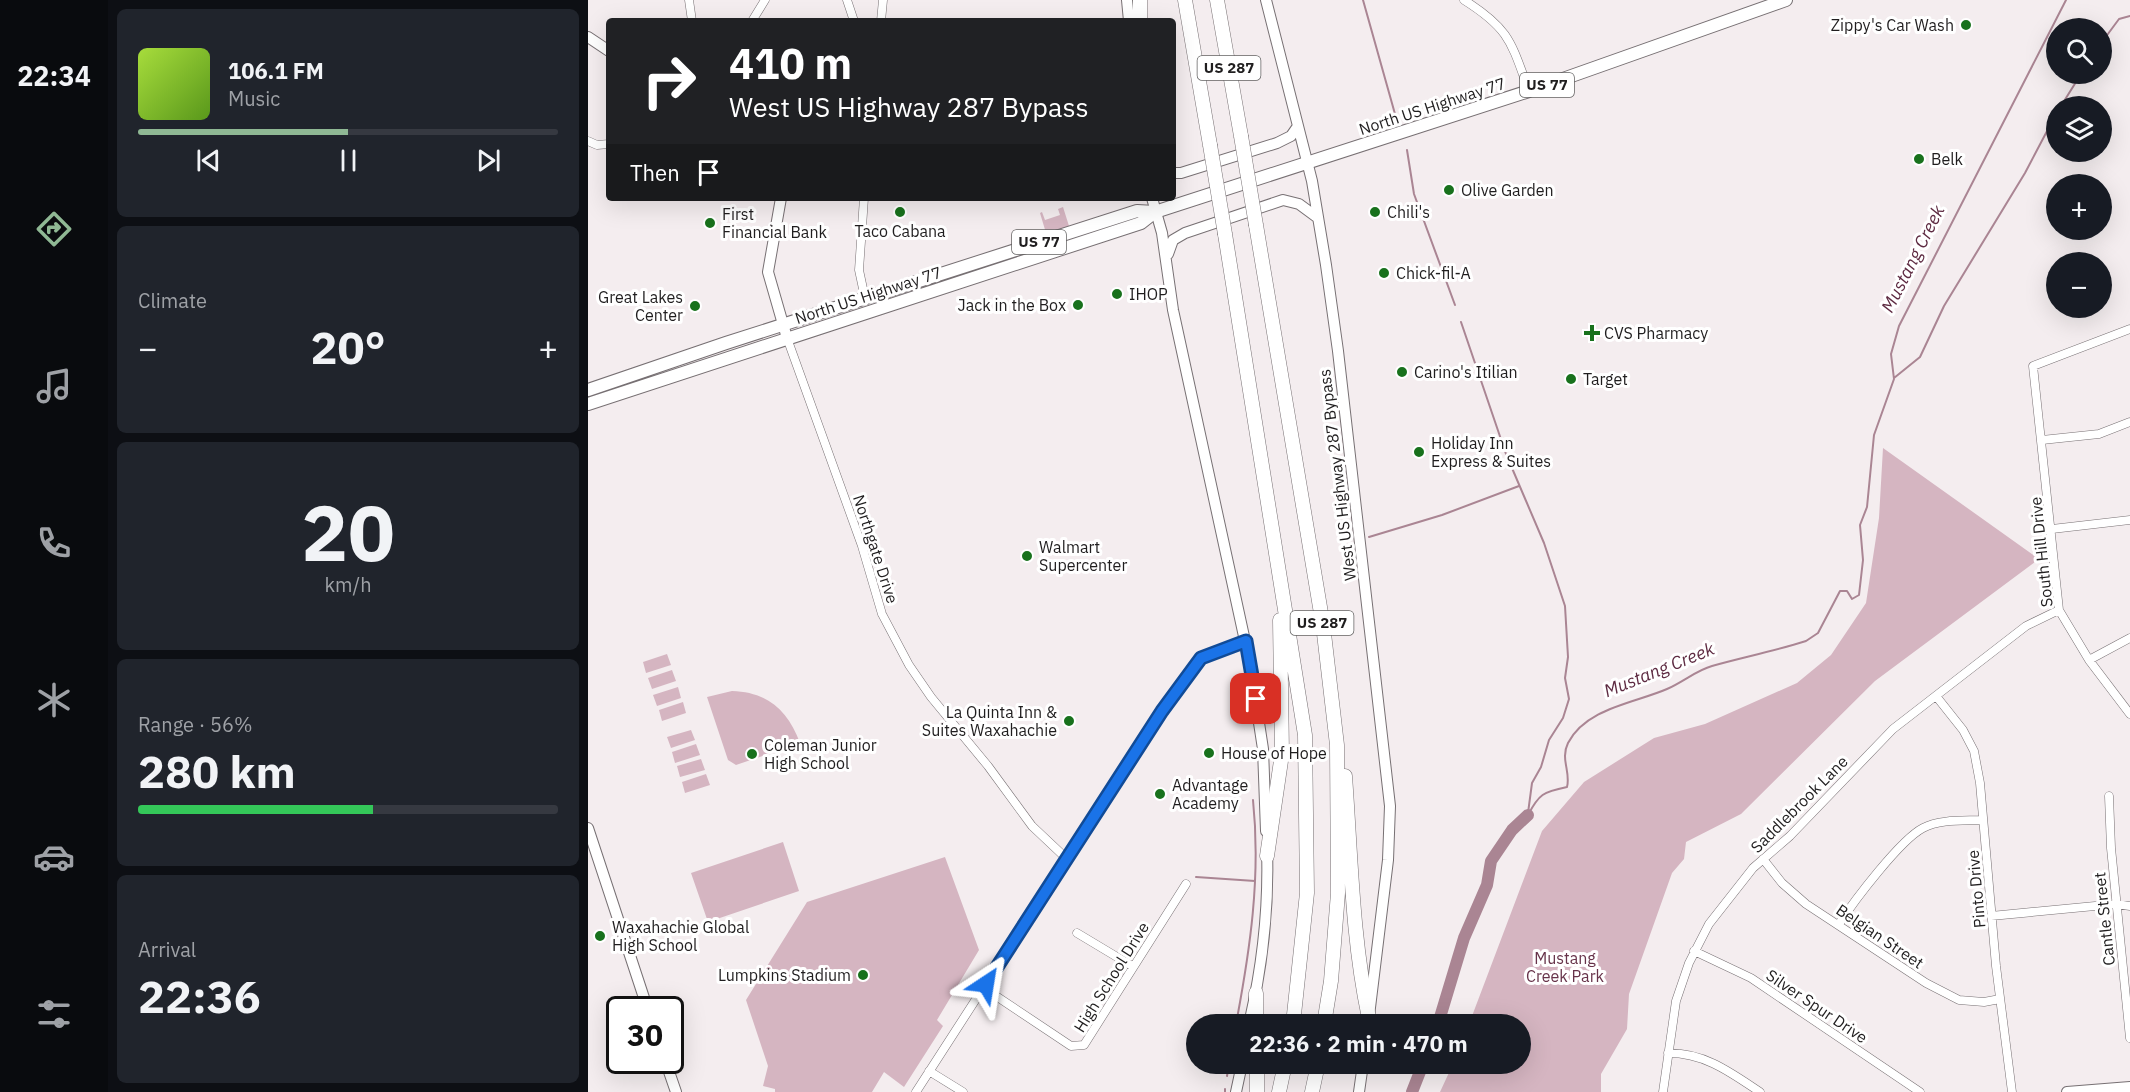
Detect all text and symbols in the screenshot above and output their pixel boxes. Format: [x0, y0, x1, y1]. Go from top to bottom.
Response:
place label: Zippy's Car Wash [1831, 15, 1954, 35]
marker: Zippy's Car Wash [1959, 18, 1973, 32]
map controls [2046, 18, 2112, 318]
button: search [2046, 18, 2112, 84]
text: 410 m [729, 36, 852, 91]
icon: right [630, 42, 708, 120]
text: 106.1 FM [228, 56, 324, 85]
road number: US 287 [1198, 56, 1260, 80]
text: 22:34 [17, 58, 91, 93]
street label: North US Highway 77 [1356, 73, 1508, 139]
road number: US 77 [1520, 73, 1574, 97]
text: Music [228, 85, 280, 112]
text: West US Highway 287 Bypass [729, 89, 1089, 124]
button: layers [2046, 96, 2112, 162]
icon: previous [192, 144, 225, 177]
icon: pause [332, 144, 365, 177]
icon: next [472, 144, 505, 177]
place label: Belk [1931, 149, 1964, 169]
marker: Belk [1912, 152, 1926, 166]
icon: arrive [692, 156, 725, 189]
text: Then [630, 158, 680, 187]
button: + [2046, 174, 2112, 240]
place label: Olive Garden [1461, 180, 1554, 200]
marker: Olive Garden [1442, 183, 1456, 197]
water label: Mustang Creek [1876, 201, 1950, 316]
place label: Chili's [1387, 202, 1430, 222]
place label: First Financial Bank [722, 204, 827, 242]
marker: Taco Cabana [893, 205, 907, 219]
marker: Chili's [1368, 205, 1382, 219]
icon: directions [33, 208, 75, 250]
marker: First Financial Bank [703, 216, 717, 230]
place label: Taco Cabana [854, 221, 946, 241]
road number: US 77 [1012, 230, 1066, 254]
button: − [2046, 252, 2112, 318]
street label: North US Highway 77 [792, 262, 944, 328]
place label: Chick-fil-A [1396, 263, 1471, 283]
marker: Chick-fil-A [1377, 266, 1391, 280]
place label: IHOP [1129, 284, 1168, 304]
text: Climate [138, 287, 207, 314]
place label: Great Lakes Center [598, 287, 683, 325]
marker: IHOP [1110, 287, 1124, 301]
place label: Jack in the Box [958, 295, 1066, 315]
marker: Jack in the Box [1071, 298, 1085, 312]
marker: Great Lakes Center [688, 299, 702, 313]
text: 20° [310, 318, 386, 376]
place label: CVS Pharmacy [1604, 323, 1708, 343]
text: − [138, 326, 158, 369]
text: + [538, 326, 558, 369]
marker: CVS Pharmacy [1585, 326, 1599, 340]
place label: Carino's Itilian [1414, 362, 1518, 382]
icon: music [33, 365, 75, 407]
marker: Carino's Itilian [1395, 365, 1409, 379]
street label: West US Highway 287 Bypass [1314, 368, 1360, 582]
place label: Target [1583, 369, 1628, 389]
marker: Target [1564, 372, 1578, 386]
place label: Holiday Inn Express & Suites [1431, 433, 1551, 471]
marker: Holiday Inn Express & Suites [1412, 445, 1426, 459]
text: 20 [301, 481, 395, 582]
street label: Northgate Drive [849, 492, 903, 606]
street label: South Hill Drive [2025, 496, 2057, 608]
icon: phone [33, 522, 75, 564]
place label: Walmart Supercenter [1039, 537, 1127, 575]
marker: Walmart Supercenter [1020, 549, 1034, 563]
text: km/h [324, 571, 372, 598]
road number: US 287 [1290, 611, 1354, 635]
water label: Mustang Creek [1600, 637, 1718, 702]
pin [1230, 673, 1281, 724]
icon: climate [33, 679, 75, 721]
icon: arrive [1239, 682, 1272, 715]
place label: La Quinta Inn & Suites Waxahachie [922, 702, 1057, 740]
text: Range · 56% [138, 711, 253, 738]
marker: La Quinta Inn & Suites Waxahachie [1062, 714, 1076, 728]
place label: Coleman Junior High School [764, 735, 877, 773]
text: 280 km [138, 742, 296, 800]
place label: House of Hope [1221, 743, 1327, 763]
marker: House of Hope [1202, 746, 1216, 760]
marker: Coleman Junior High School [745, 747, 759, 761]
street label: Saddlebrook Lane [1746, 751, 1852, 857]
place label: Advantage Academy [1172, 775, 1248, 813]
marker: Advantage Academy [1153, 787, 1167, 801]
icon: car [33, 836, 75, 878]
street label: Pinto Drive [1963, 849, 1989, 929]
street label: Cantle Street [2089, 871, 2119, 967]
street label: Belgian Street [1832, 899, 1928, 973]
place label: Waxahachie Global High School [612, 917, 749, 955]
street label: High School Drive [1069, 918, 1153, 1036]
marker: Waxahachie Global High School [593, 929, 607, 943]
text: Arrival [138, 936, 196, 963]
park label: Mustang Creek Park [1526, 948, 1605, 986]
position arrow [954, 952, 1018, 1016]
place label: Lumpkins Stadium [718, 965, 851, 985]
street label: Silver Spur Drive [1762, 965, 1872, 1047]
text: 22:36 [138, 967, 261, 1025]
marker: Lumpkins Stadium [856, 968, 870, 982]
icon: filters [33, 993, 75, 1035]
speed limit sign: 30 [606, 996, 684, 1074]
text: 22:36 · 2 min · 470 m [1249, 1029, 1468, 1058]

